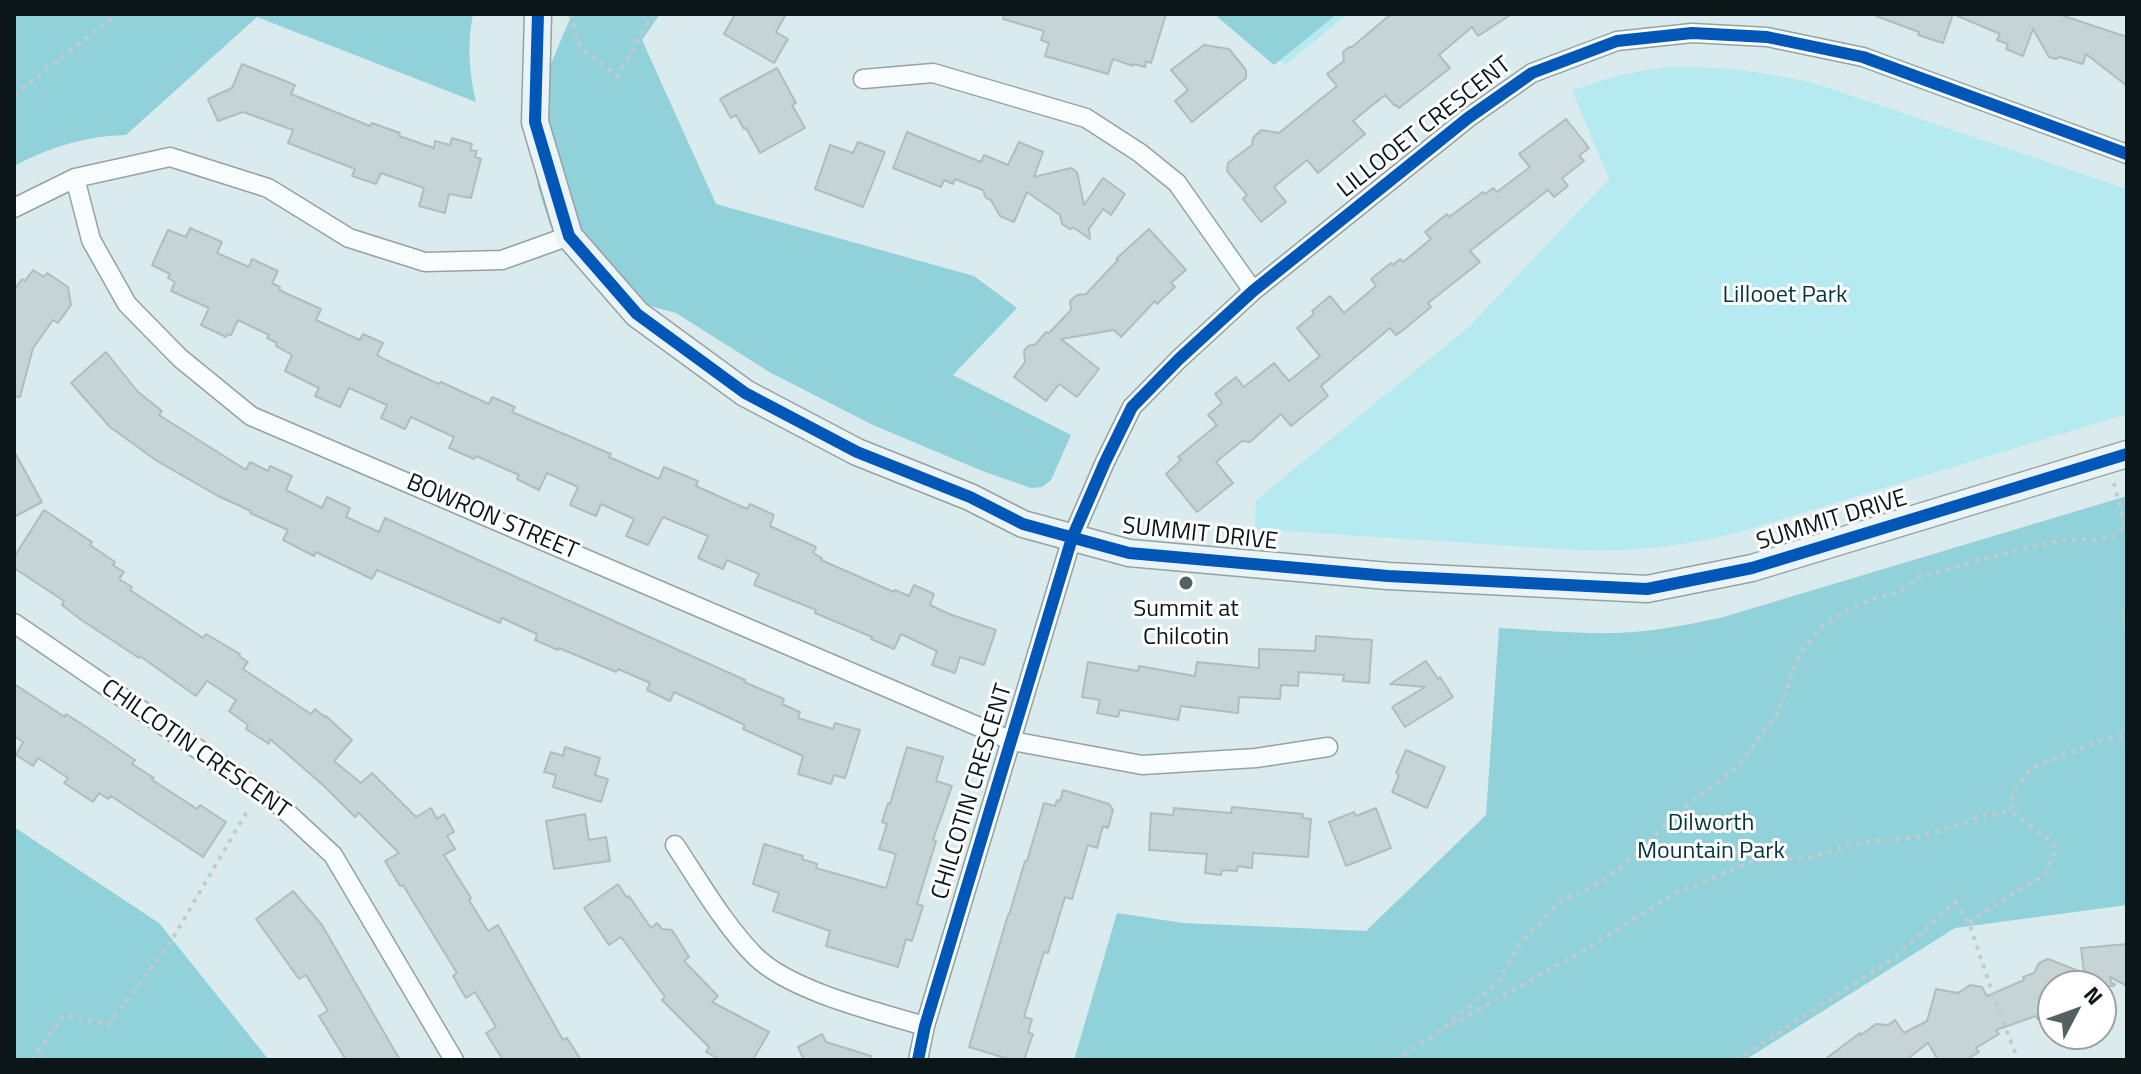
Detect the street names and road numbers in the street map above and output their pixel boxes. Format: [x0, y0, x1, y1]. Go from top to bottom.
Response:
street label: LILLOOET CRESCENT [1333, 51, 1517, 205]
street label: BOWRON STREET [402, 469, 582, 567]
street label: SUMMIT DRIVE [1753, 484, 1911, 558]
street label: SUMMIT DRIVE [1121, 513, 1279, 557]
street label: CHILCOTIN CRESCENT [95, 674, 295, 826]
street label: CHILCOTIN CRESCENT [927, 681, 1019, 903]

